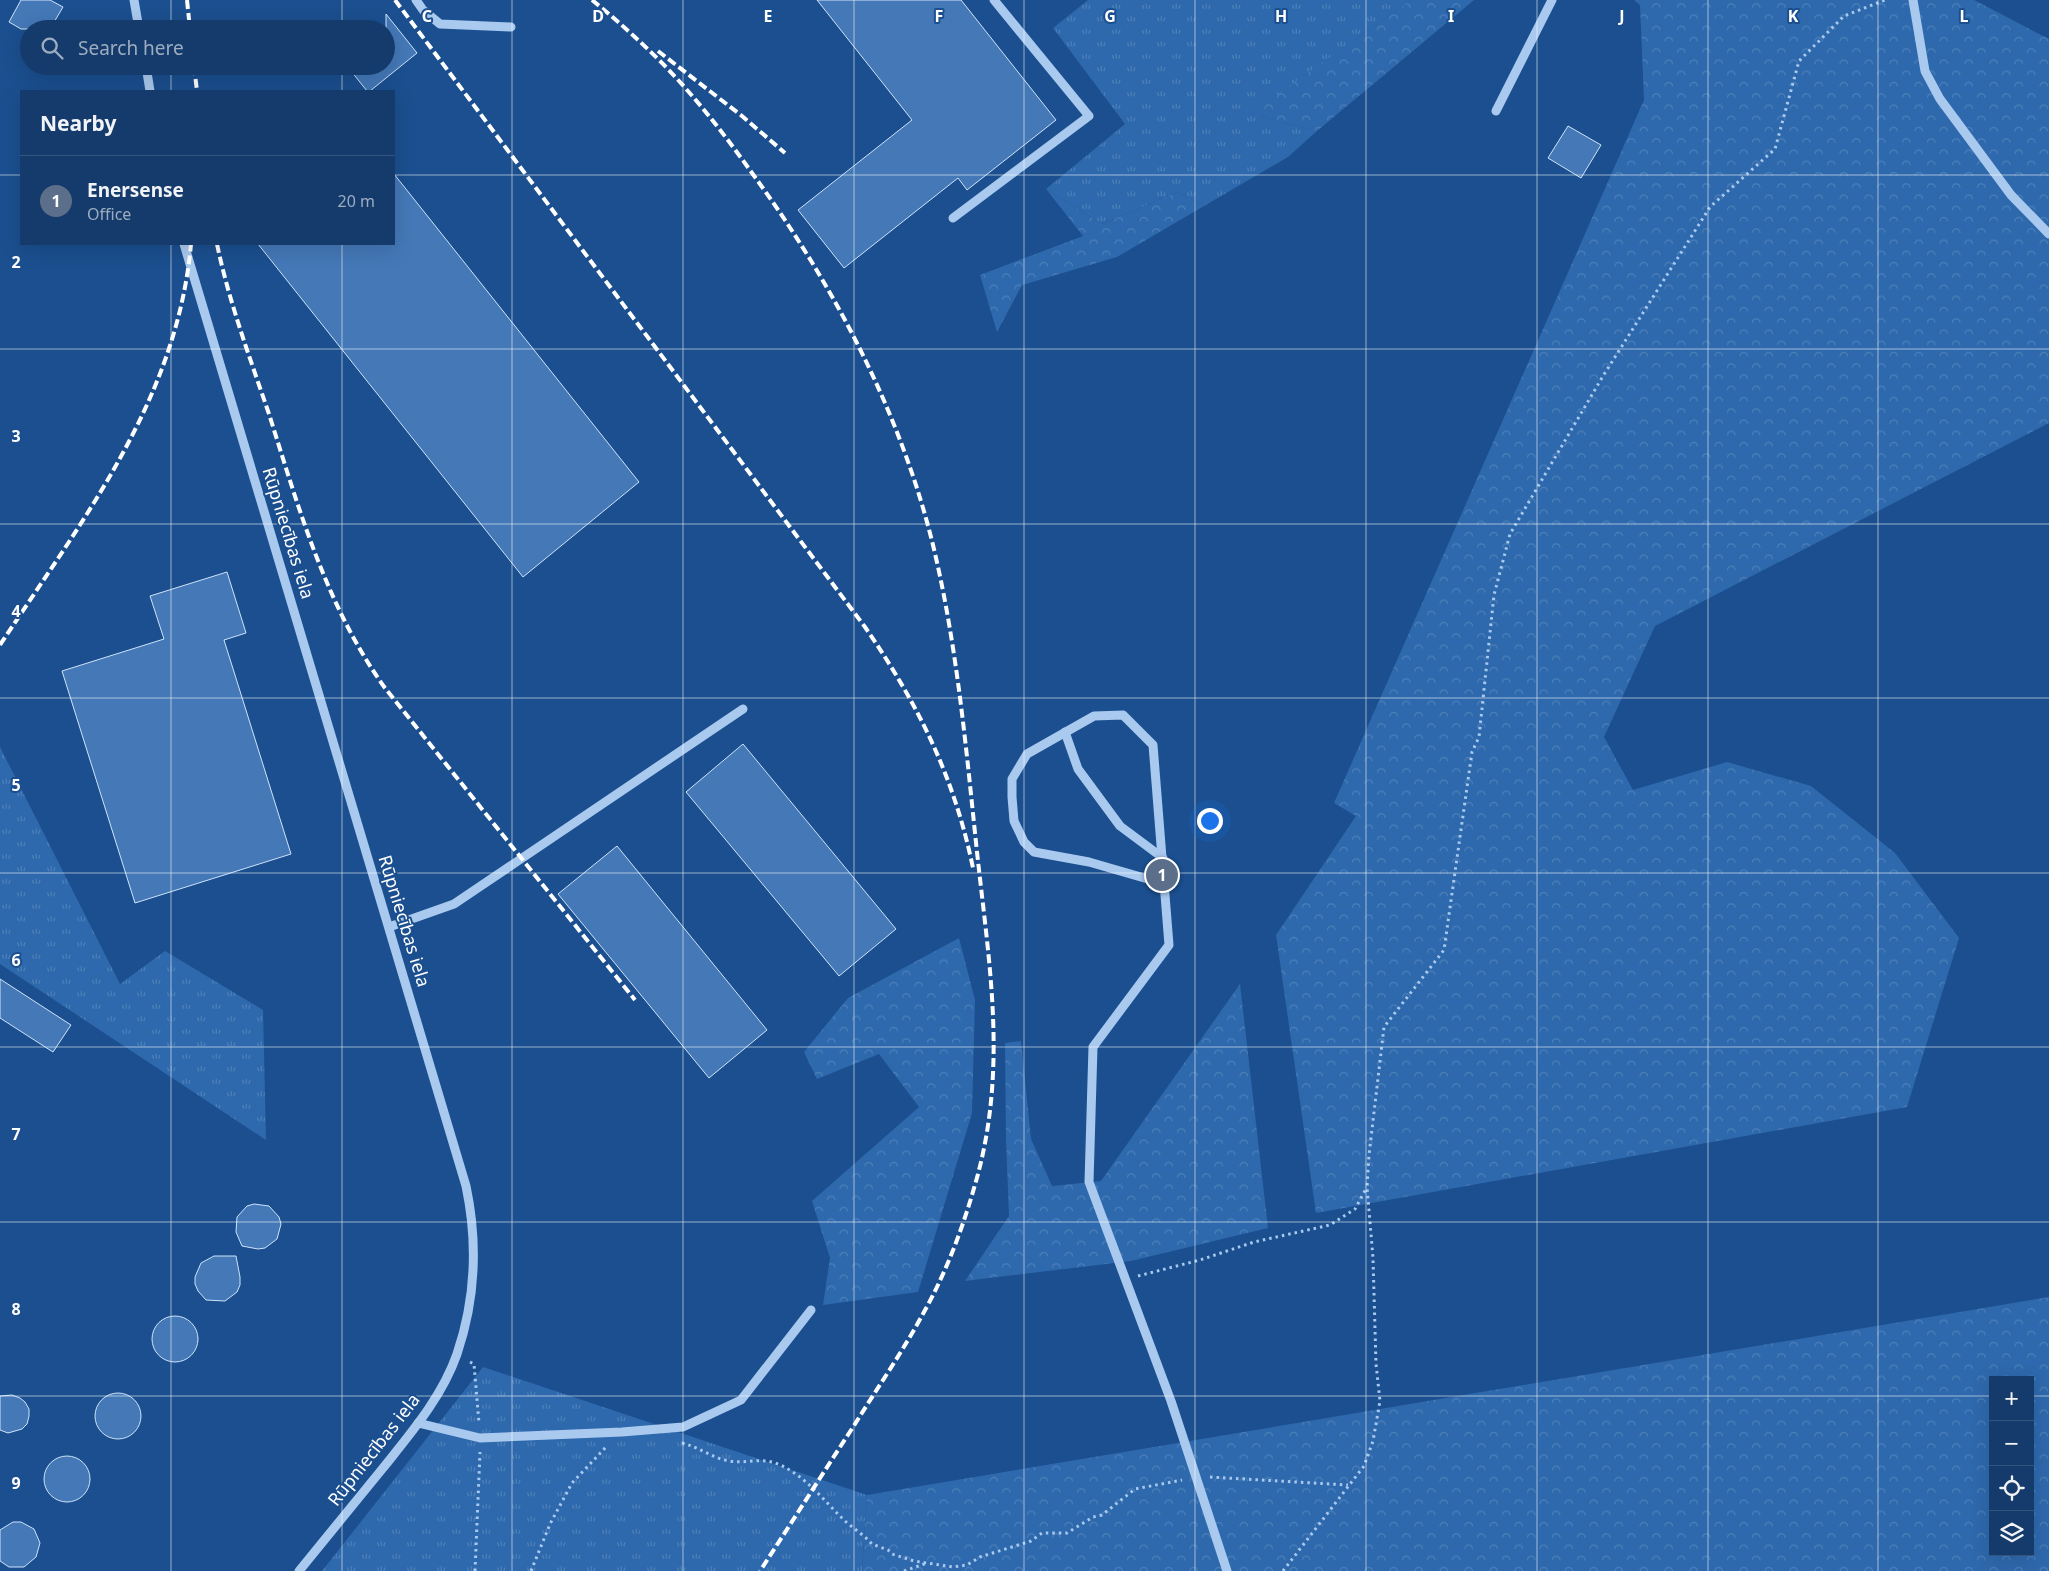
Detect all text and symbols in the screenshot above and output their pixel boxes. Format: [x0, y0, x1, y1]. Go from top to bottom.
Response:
text: C [422, 5, 432, 27]
text: D [592, 5, 604, 27]
text: E [764, 5, 773, 27]
text: F [935, 5, 943, 27]
text: G [1104, 5, 1116, 27]
text: H [1275, 5, 1287, 27]
text: I [1448, 5, 1454, 27]
text: J [1617, 5, 1625, 27]
text: K [1788, 5, 1799, 27]
text: L [1960, 5, 1969, 27]
search box [20, 20, 395, 75]
icon: search [38, 34, 66, 62]
text: Search here [78, 35, 184, 61]
text: Nearby [40, 109, 116, 137]
text: Enersense [87, 177, 184, 203]
text: 1 [51, 190, 61, 212]
text: 20 m [338, 190, 375, 212]
text: Office [87, 203, 131, 225]
text: 2 [11, 251, 21, 273]
text: 3 [11, 425, 21, 447]
street label: Rūpniecības iela [258, 464, 320, 602]
text: 4 [11, 600, 21, 622]
text: 5 [11, 774, 21, 796]
your location [1197, 808, 1223, 834]
street label: Rūpniecības iela [374, 852, 436, 990]
pin: 1 [1146, 856, 1178, 894]
text: 6 [11, 949, 21, 971]
text: 7 [11, 1123, 21, 1145]
text: 8 [11, 1298, 21, 1320]
map controls [1989, 1376, 2034, 1556]
button: + [1989, 1376, 2034, 1421]
street label: Rūpniecības iela [322, 1388, 425, 1511]
button: − [1989, 1421, 2034, 1466]
button: locate [1989, 1466, 2034, 1511]
text: 9 [11, 1472, 21, 1494]
button: layers [1989, 1511, 2034, 1556]

